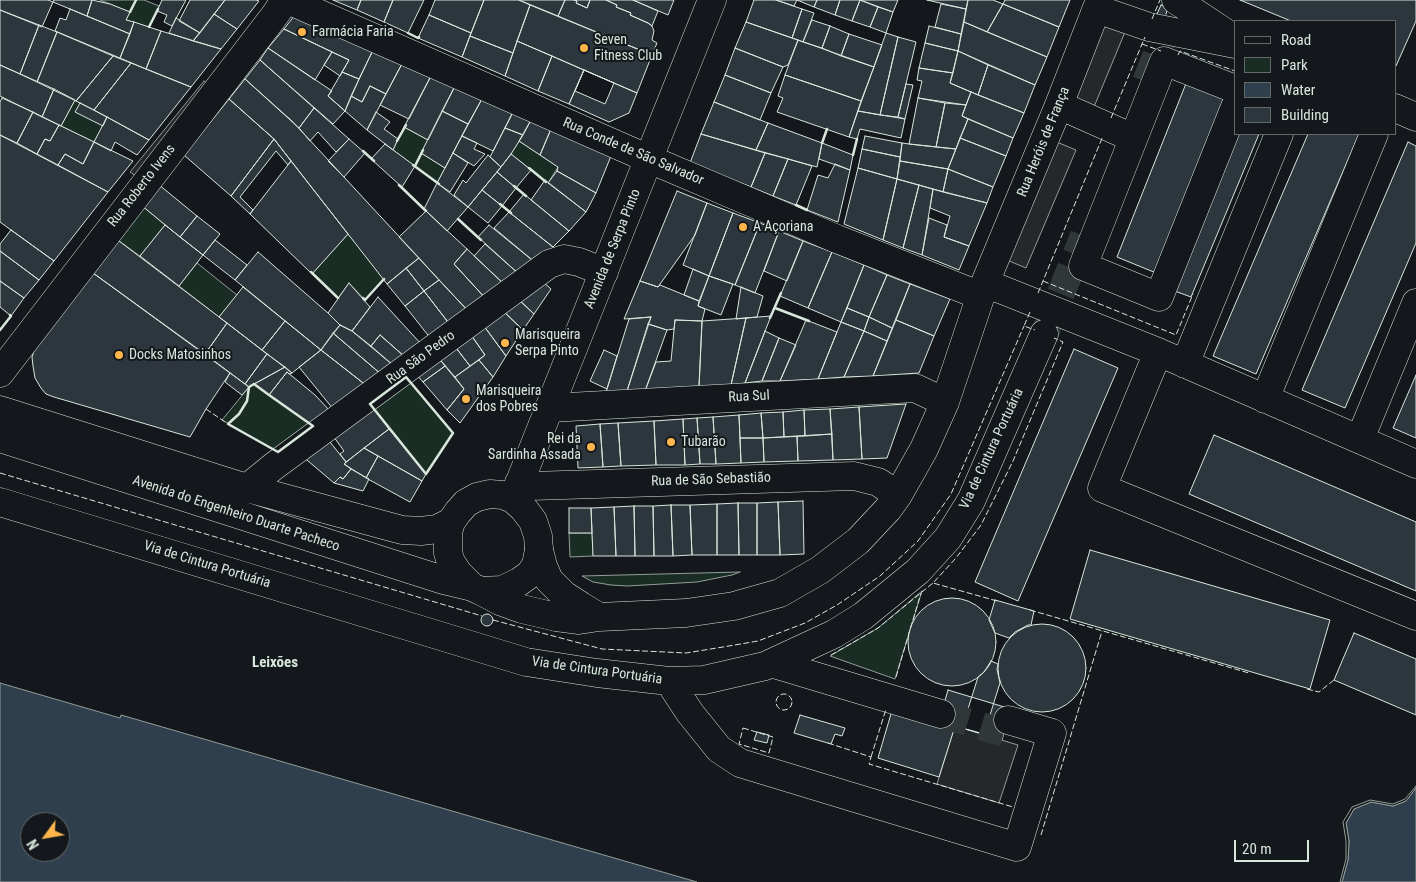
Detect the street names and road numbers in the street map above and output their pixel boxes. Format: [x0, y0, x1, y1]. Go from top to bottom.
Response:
street label: Rua Heróis de França [1014, 84, 1074, 200]
street label: Rua Conde de São Salvador [560, 115, 706, 189]
street label: Rua Roberto Ivens [105, 141, 179, 231]
street label: Avenida de Serpa Pinto [581, 187, 645, 311]
street label: Rua São Pedro [383, 327, 459, 389]
street label: Via de Cintura Portuária [957, 386, 1027, 512]
street label: Rua Sul [728, 388, 770, 406]
street label: Rua de São Sebastião [651, 470, 771, 490]
street label: Avenida do Engenheiro Duarte Pacheco [130, 473, 342, 555]
street label: Via de Cintura Portuária [142, 538, 272, 592]
street label: Via de Cintura Portuária [531, 654, 663, 688]

